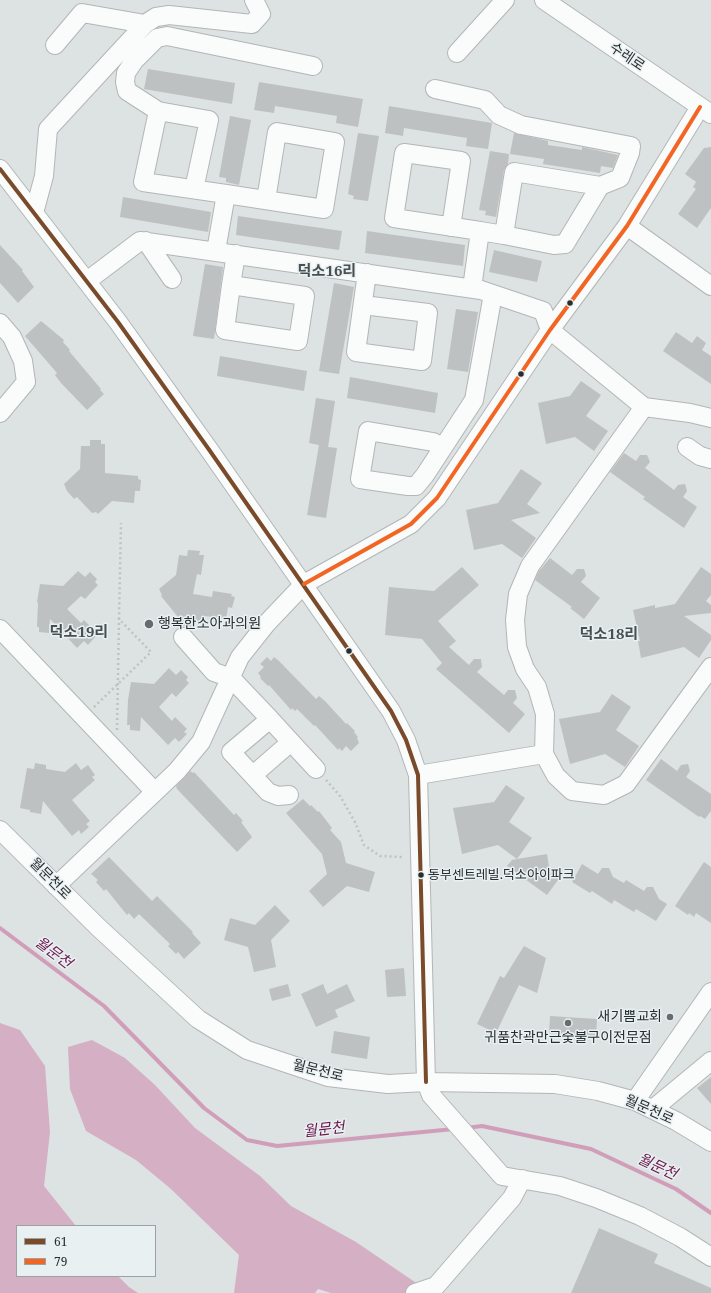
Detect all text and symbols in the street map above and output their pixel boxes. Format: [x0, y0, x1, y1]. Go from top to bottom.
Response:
street label: 수레로 [606, 39, 648, 75]
district label: 덕소16리 [298, 263, 356, 281]
unlabelled marker [565, 298, 575, 308]
unlabelled marker [516, 369, 526, 379]
place label: 행복한소아과의원 [158, 616, 261, 632]
marker: 행복한소아과의원 [143, 618, 155, 630]
district label: 덕소19리 [50, 624, 108, 642]
district label: 덕소18리 [580, 626, 638, 644]
unlabelled marker [344, 646, 354, 656]
street label: 월문천로 [26, 855, 74, 903]
place label: 동부센트레빌.덕소아이파크 [428, 867, 575, 883]
marker: 동부센트레빌.덕소아이파크 [416, 870, 426, 880]
water label: 월문천 [31, 933, 75, 973]
place label: 새기쁨교회 [598, 1009, 662, 1025]
marker: 새기쁨교회 [665, 1012, 675, 1022]
marker: 귀품찬곽만근숯불구이전문점 [563, 1018, 573, 1028]
place label: 귀품찬곽만근숯불구이전문점 [484, 1030, 652, 1046]
street label: 월문천로 [291, 1057, 345, 1085]
street label: 월문천로 [622, 1092, 676, 1128]
water label: 월문천 [302, 1119, 346, 1141]
water label: 월문천 [634, 1150, 680, 1184]
legend [16, 1225, 156, 1277]
text: 61 [54, 1233, 67, 1250]
text: 79 [54, 1253, 67, 1270]

